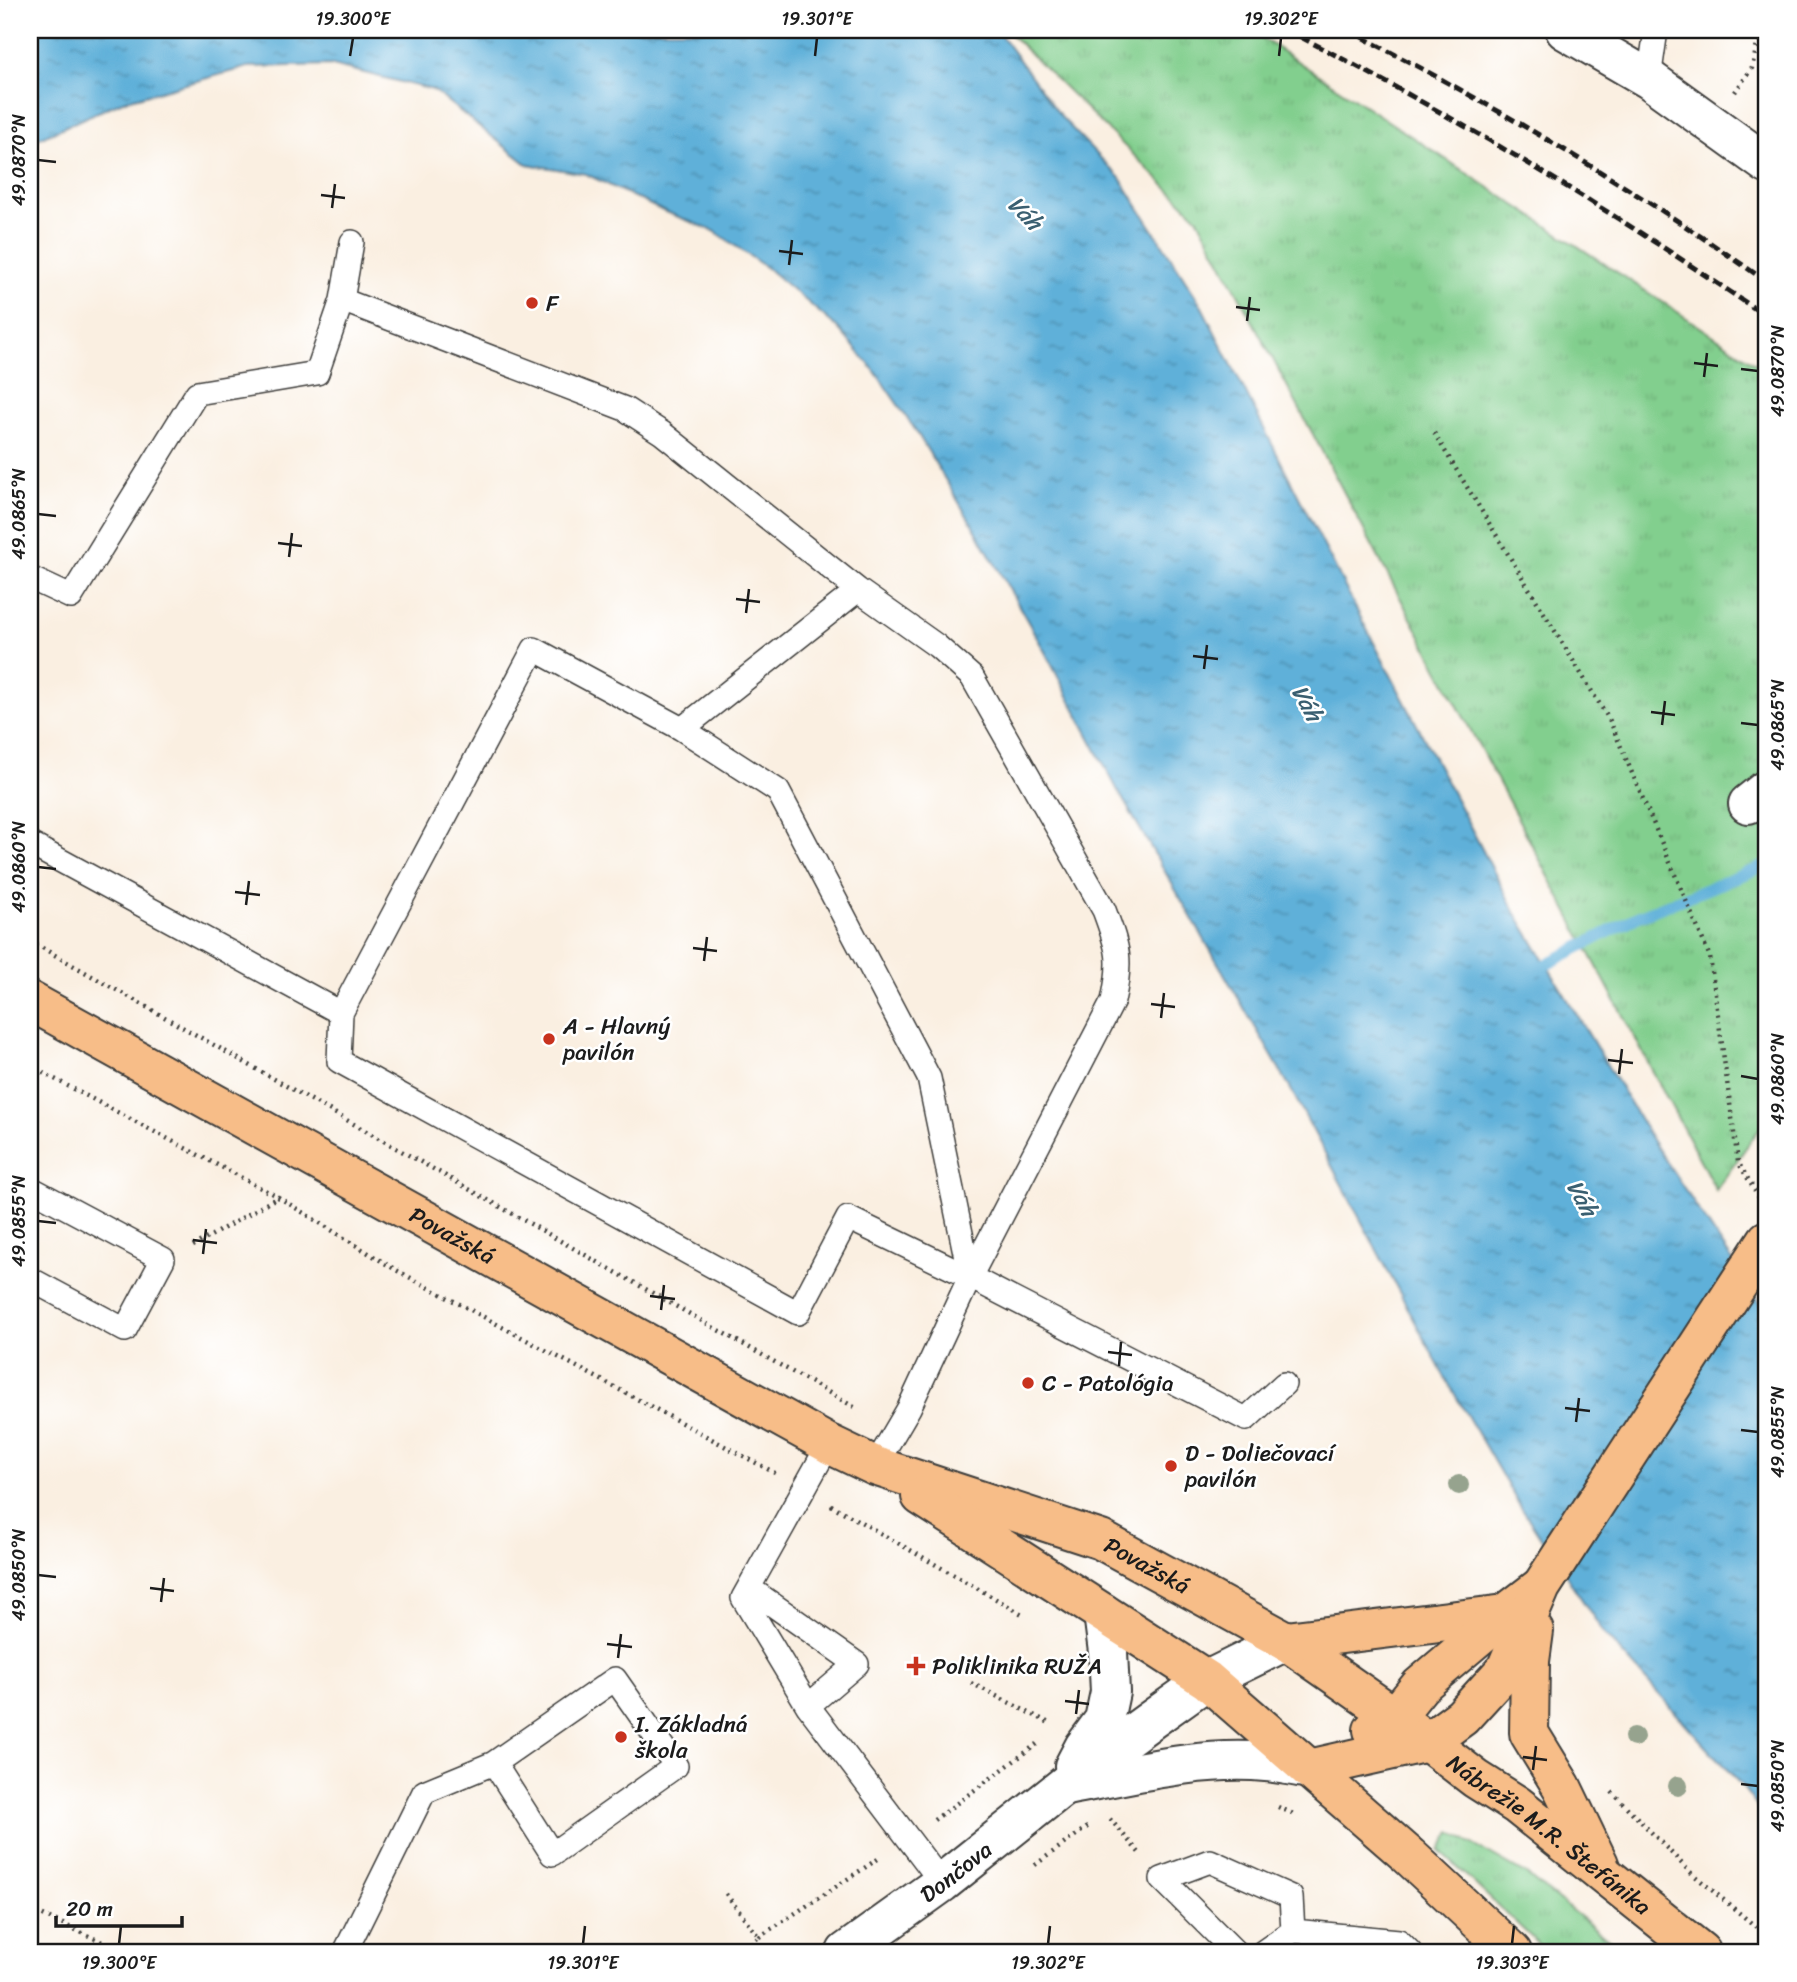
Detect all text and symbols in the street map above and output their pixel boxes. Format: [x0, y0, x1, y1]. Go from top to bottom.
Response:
text: 19.300°E [316, 3, 391, 35]
text: 19.301°E [782, 3, 853, 35]
text: 19.302°E [1244, 3, 1319, 35]
text: 49.0870°N [3, 114, 35, 206]
water label: Váh [997, 185, 1055, 243]
place label: F [546, 283, 560, 324]
marker: F [524, 295, 540, 311]
text: 49.0870°N [1762, 325, 1794, 417]
text: 49.0865°N [3, 468, 35, 560]
water label: Váh [1280, 677, 1336, 732]
text: 49.0865°N [1762, 679, 1794, 771]
text: 49.0860°N [3, 821, 35, 913]
place label: A - Hlavný pavilón [562, 1006, 670, 1073]
marker: A - Hlavný pavilón [541, 1031, 557, 1047]
text: 49.0860°N [1762, 1033, 1794, 1125]
water label: Váh [1555, 1172, 1611, 1227]
text: 49.0855°N [3, 1174, 35, 1267]
street label: Považská [401, 1195, 503, 1276]
place label: C - Patológia [1042, 1363, 1174, 1404]
marker: C - Patológia [1020, 1375, 1036, 1391]
text: 49.0855°N [1762, 1385, 1794, 1478]
place label: D - Doliečovací pavilón [1184, 1433, 1337, 1500]
marker: D - Doliečovací pavilón [1163, 1458, 1179, 1474]
street label: Považská [1096, 1525, 1198, 1606]
text: 49.0850°N [3, 1528, 35, 1621]
place label: Poliklinika RUŽA [932, 1646, 1102, 1687]
marker: Poliklinika RUŽA [906, 1656, 926, 1676]
place label: I. Základná škola [634, 1704, 747, 1771]
marker: I. Základná škola [613, 1729, 629, 1745]
text: 49.0850°N [1762, 1739, 1794, 1832]
street label: Nábrežie M.R. Štefánika [1437, 1743, 1661, 1926]
street label: Dončova [911, 1830, 1002, 1914]
scale bar [56, 1884, 182, 1928]
text: 20 m [66, 1890, 113, 1928]
text: 19.300°E [82, 1947, 157, 1979]
text: 19.301°E [548, 1947, 619, 1979]
text: 19.302°E [1011, 1947, 1086, 1979]
text: 19.303°E [1475, 1947, 1550, 1979]

